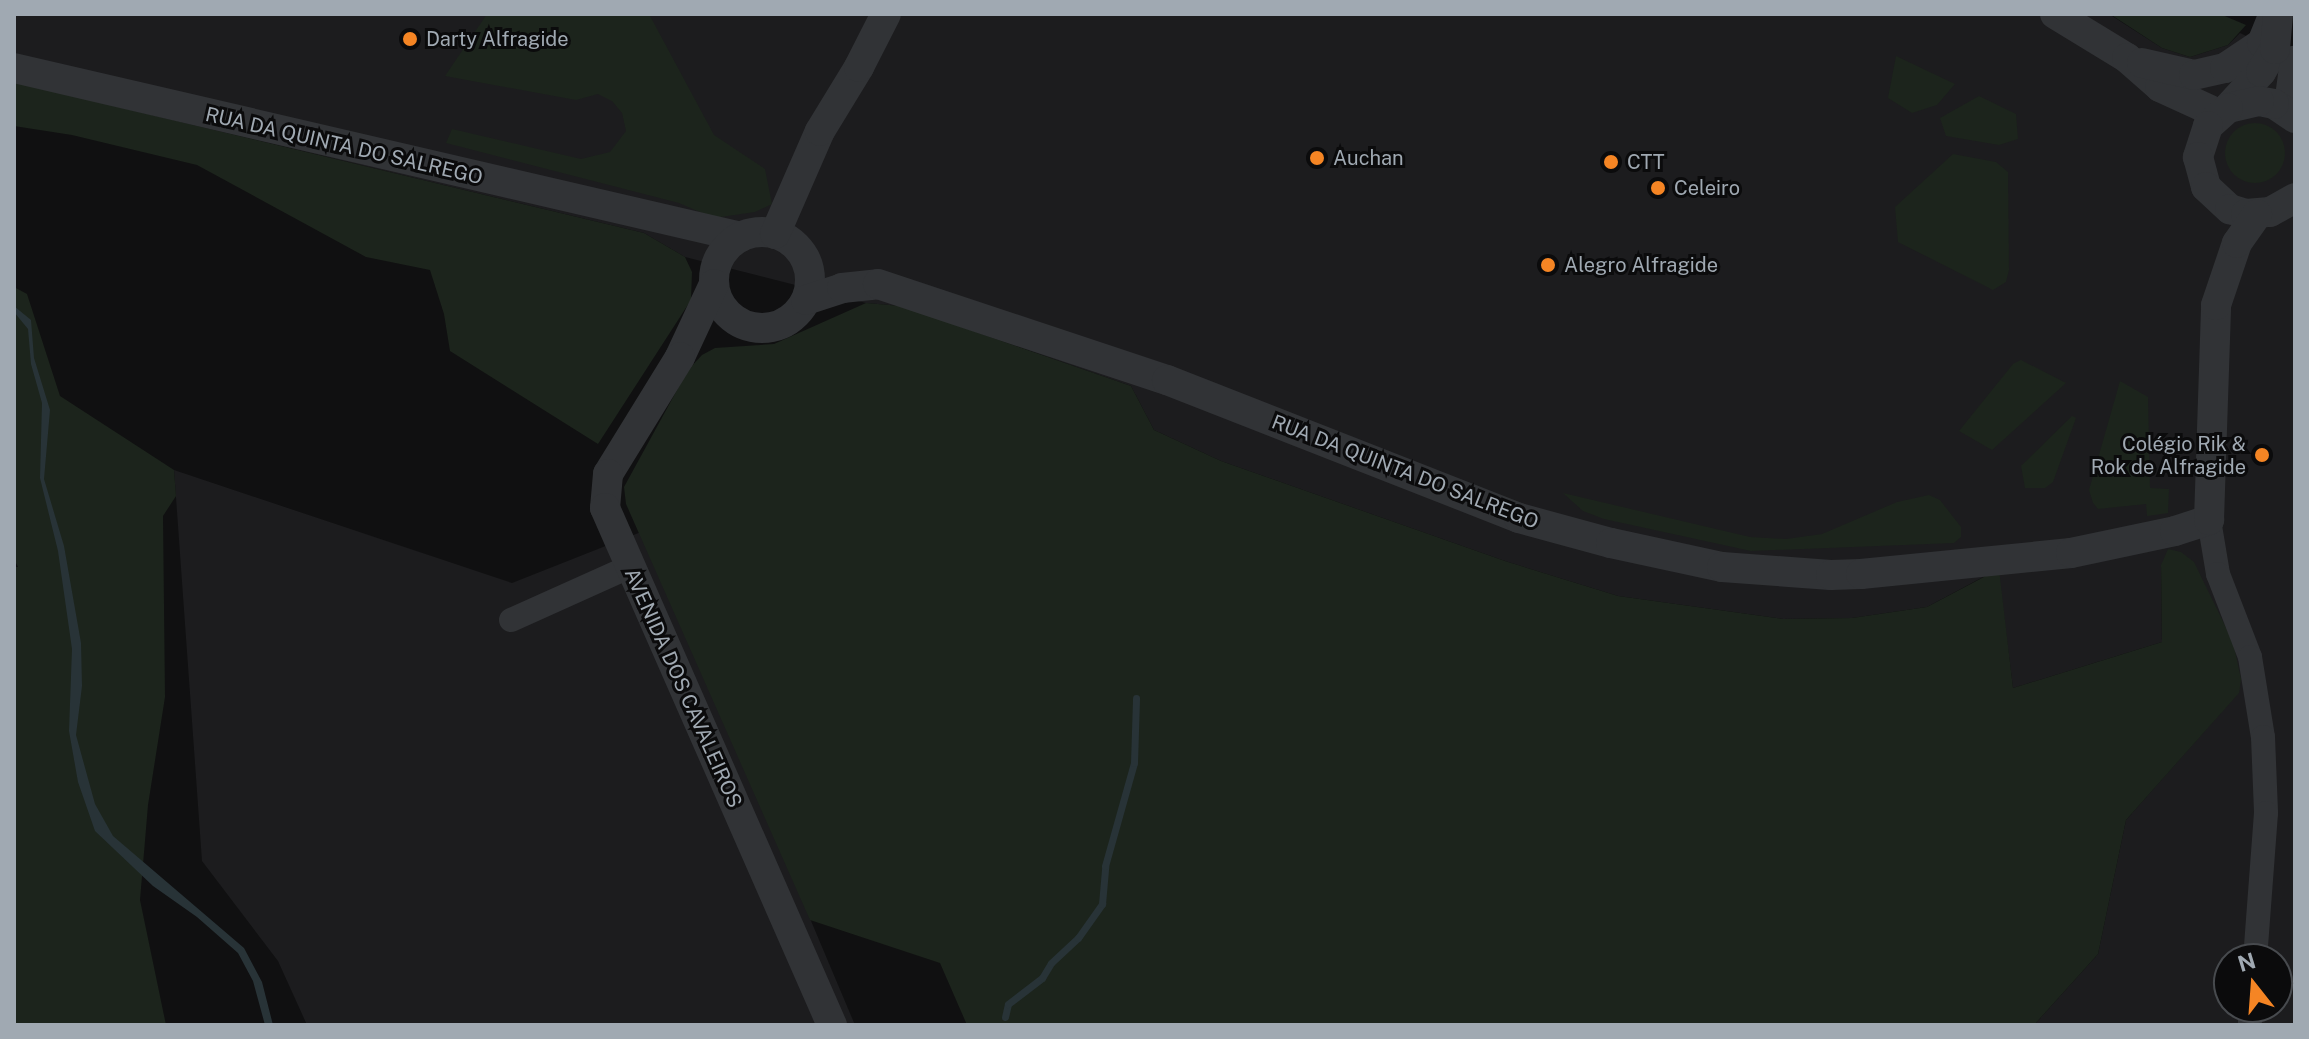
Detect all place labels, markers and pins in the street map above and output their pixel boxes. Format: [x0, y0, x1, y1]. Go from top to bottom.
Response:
place label: Darty Alfragide [426, 27, 569, 51]
marker: Darty Alfragide [401, 30, 419, 48]
place label: Auchan [1333, 146, 1403, 170]
marker: Auchan [1308, 149, 1326, 167]
place label: CTT [1627, 150, 1665, 174]
marker: CTT [1602, 153, 1620, 171]
place label: Celeiro [1674, 176, 1740, 200]
marker: Celeiro [1649, 179, 1667, 197]
place label: Alegro Alfragide [1564, 253, 1718, 277]
marker: Alegro Alfragide [1539, 256, 1557, 274]
place label: Colégio Rik & Rok de Alfragide [2090, 432, 2246, 479]
marker: Colégio Rik & Rok de Alfragide [2253, 446, 2271, 464]

